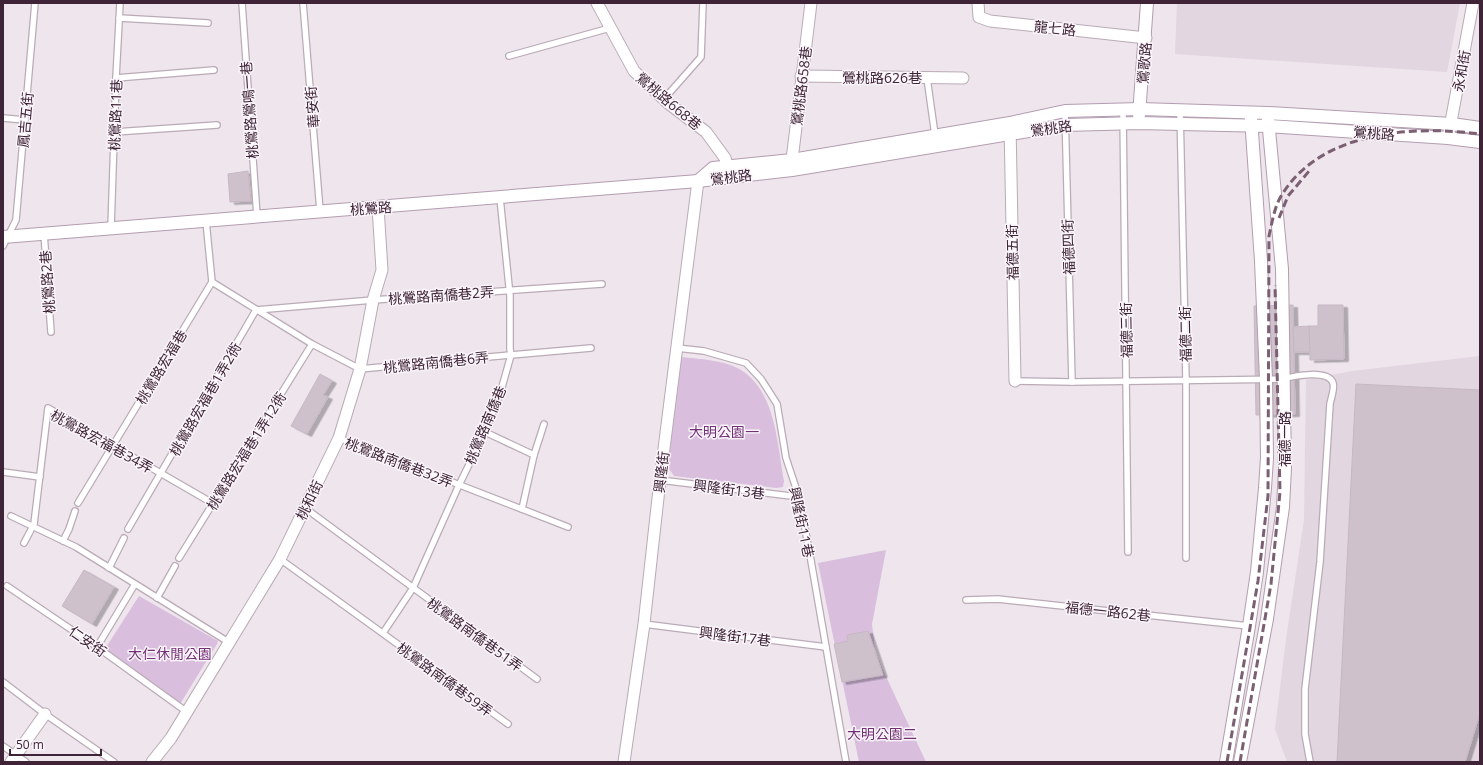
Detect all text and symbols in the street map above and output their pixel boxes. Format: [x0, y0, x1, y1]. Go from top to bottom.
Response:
street label: 龍七路 [1033, 16, 1077, 40]
street label: 鶯歌路 [1133, 41, 1155, 85]
street label: 鶯桃路658巷 [787, 45, 815, 127]
street label: 永和街 [1448, 49, 1474, 93]
street label: 桃鶯路鶯鳴一巷 [236, 60, 262, 160]
street label: 鶯桃路668巷 [632, 68, 706, 134]
street label: 鶯桃路626巷 [842, 68, 922, 87]
street label: 桃鶯路11巷 [104, 79, 126, 151]
street label: 華安街 [301, 85, 323, 129]
street label: 鳳吉五街 [13, 91, 37, 149]
street label: 鶯桃路 [1029, 116, 1073, 140]
street label: 鶯桃路 [1352, 122, 1396, 144]
street label: 鶯桃路 [709, 165, 753, 189]
street label: 桃鶯路 [349, 197, 393, 219]
street label: 福德四街 [1058, 219, 1078, 275]
street label: 福德五街 [1002, 224, 1022, 280]
street label: 桃鶯路2巷 [35, 249, 59, 315]
street label: 桃鶯路南僑巷2弄 [387, 282, 495, 308]
street label: 福德三街 [1116, 302, 1136, 358]
street label: 福德二街 [1175, 306, 1195, 362]
street label: 桃鶯路宏福巷 [131, 326, 191, 408]
street label: 桃鶯路宏福巷1弄2衖 [165, 339, 245, 459]
street label: 桃鶯路南僑巷6弄 [382, 347, 490, 377]
street label: 桃鶯路南僑巷 [460, 383, 510, 467]
street label: 桃鶯路宏福巷1弄12衖 [202, 388, 290, 514]
street label: 桃鶯路宏福巷34弄 [48, 405, 156, 477]
street label: 福德一路 [1275, 411, 1294, 467]
park label: 大明公園一 [689, 422, 759, 441]
street label: 桃鶯路南僑巷32弄 [342, 433, 456, 491]
street label: 興隆街 [649, 450, 673, 494]
street label: 興隆街13巷 [692, 475, 766, 503]
street label: 桃和街 [291, 477, 327, 523]
street label: 興隆街11巷 [785, 485, 819, 559]
street label: 桃鶯路南僑巷51弄 [423, 593, 527, 675]
street label: 福德一路62巷 [1064, 597, 1152, 625]
street label: 仁安街 [65, 621, 111, 661]
street label: 興隆街17巷 [698, 622, 772, 650]
street label: 桃鶯路南僑巷59弄 [393, 638, 497, 720]
park label: 大仁休閒公園 [128, 644, 212, 663]
park label: 大明公園二 [847, 724, 917, 743]
scale bar [10, 731, 101, 757]
text: 50 m [16, 736, 44, 753]

